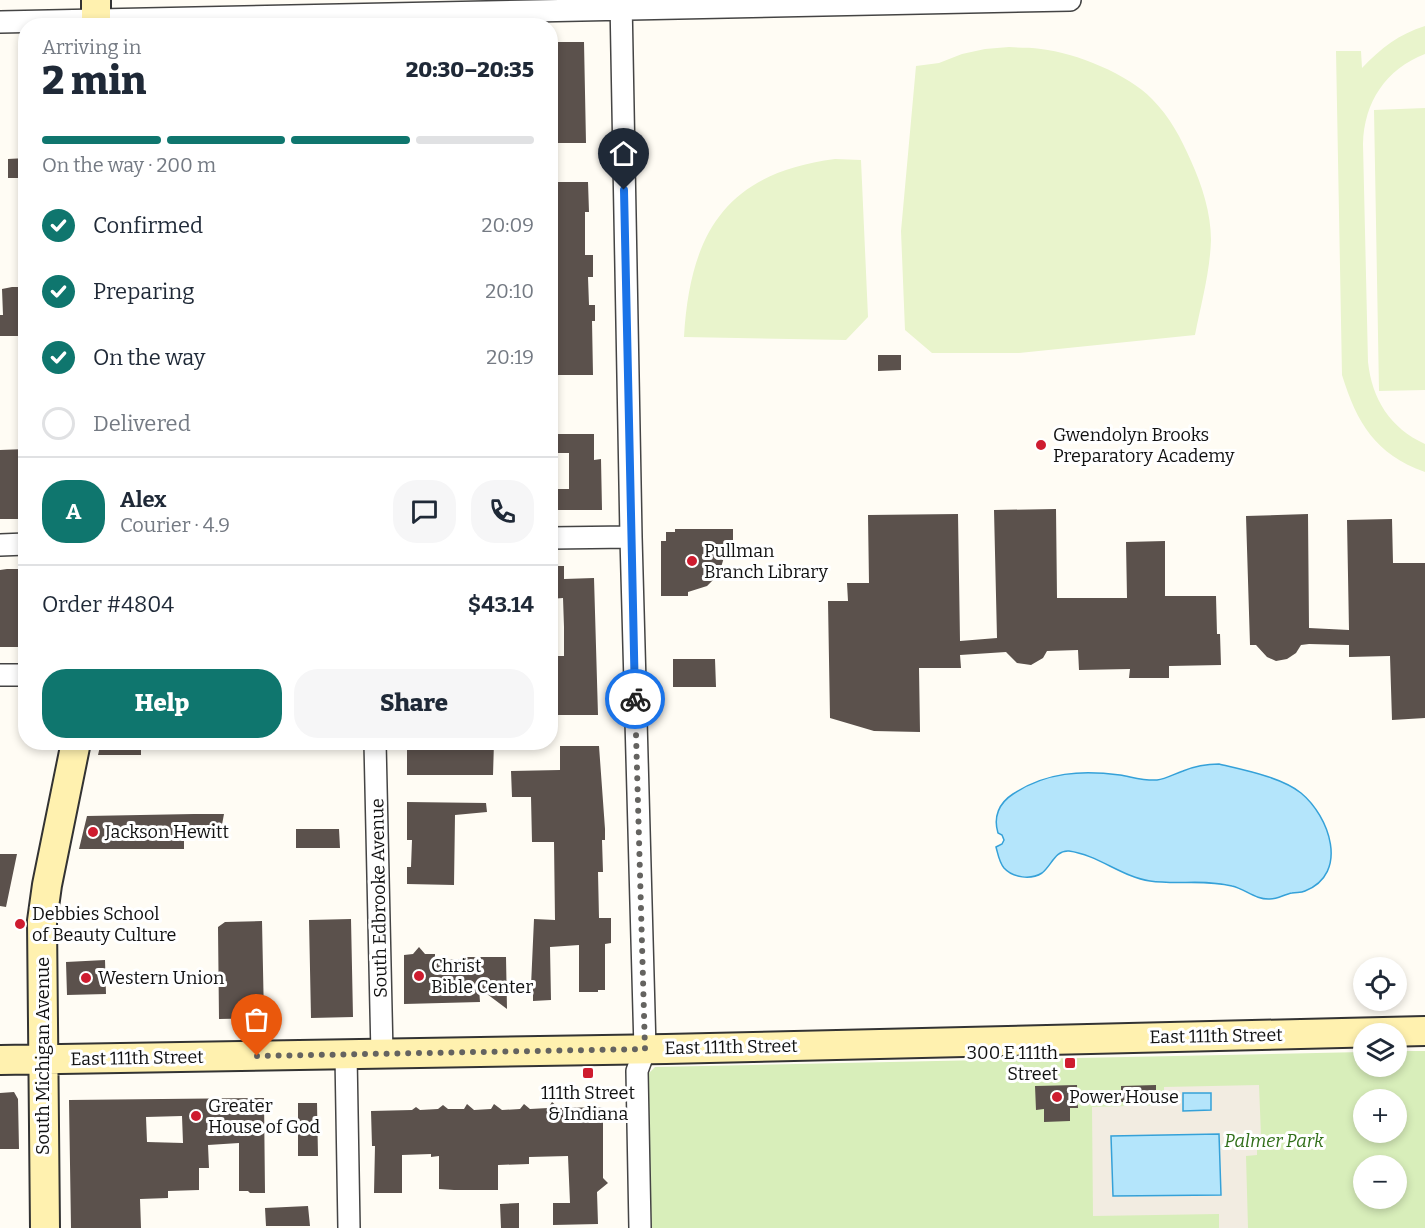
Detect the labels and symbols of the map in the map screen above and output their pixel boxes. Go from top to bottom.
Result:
pin [598,128,649,190]
place label: Gwendolyn Brooks Preparatory Academy [1053,424,1235,467]
marker: Gwendolyn Brooks Preparatory Academy [1034,438,1048,452]
place label: Pullman Branch Library [704,540,828,583]
marker: Pullman Branch Library [685,554,699,568]
courier [605,669,665,729]
street label: South Edbrooke Avenue [366,798,392,998]
place label: Jackson Hewitt [104,821,230,843]
marker: Jackson Hewitt [86,825,100,839]
place label: Debbies School of Beauty Culture [32,903,176,946]
marker: Debbies School of Beauty Culture [13,917,27,931]
place label: Christ Bible Center [431,955,533,998]
street label: South Michigan Avenue [32,957,54,1155]
place label: Western Union [98,967,225,989]
marker: Christ Bible Center [412,969,426,983]
marker: Western Union [79,971,93,985]
pin [231,994,282,1056]
street label: East 111th Street [1149,1024,1283,1048]
street label: East 111th Street [664,1035,798,1059]
place label: 300 E 111th Street [967,1042,1058,1085]
street label: East 111th Street [70,1046,204,1070]
marker: 300 E 111th Street [1063,1056,1077,1070]
marker: 111th Street & Indiana [581,1066,595,1080]
place label: 111th Street & Indiana [541,1082,635,1125]
place label: Power House [1069,1086,1179,1108]
marker: Power House [1050,1090,1064,1104]
place label: Greater House of God [208,1095,320,1138]
marker: Greater House of God [189,1109,203,1123]
park label: Palmer Park [1224,1130,1324,1152]

